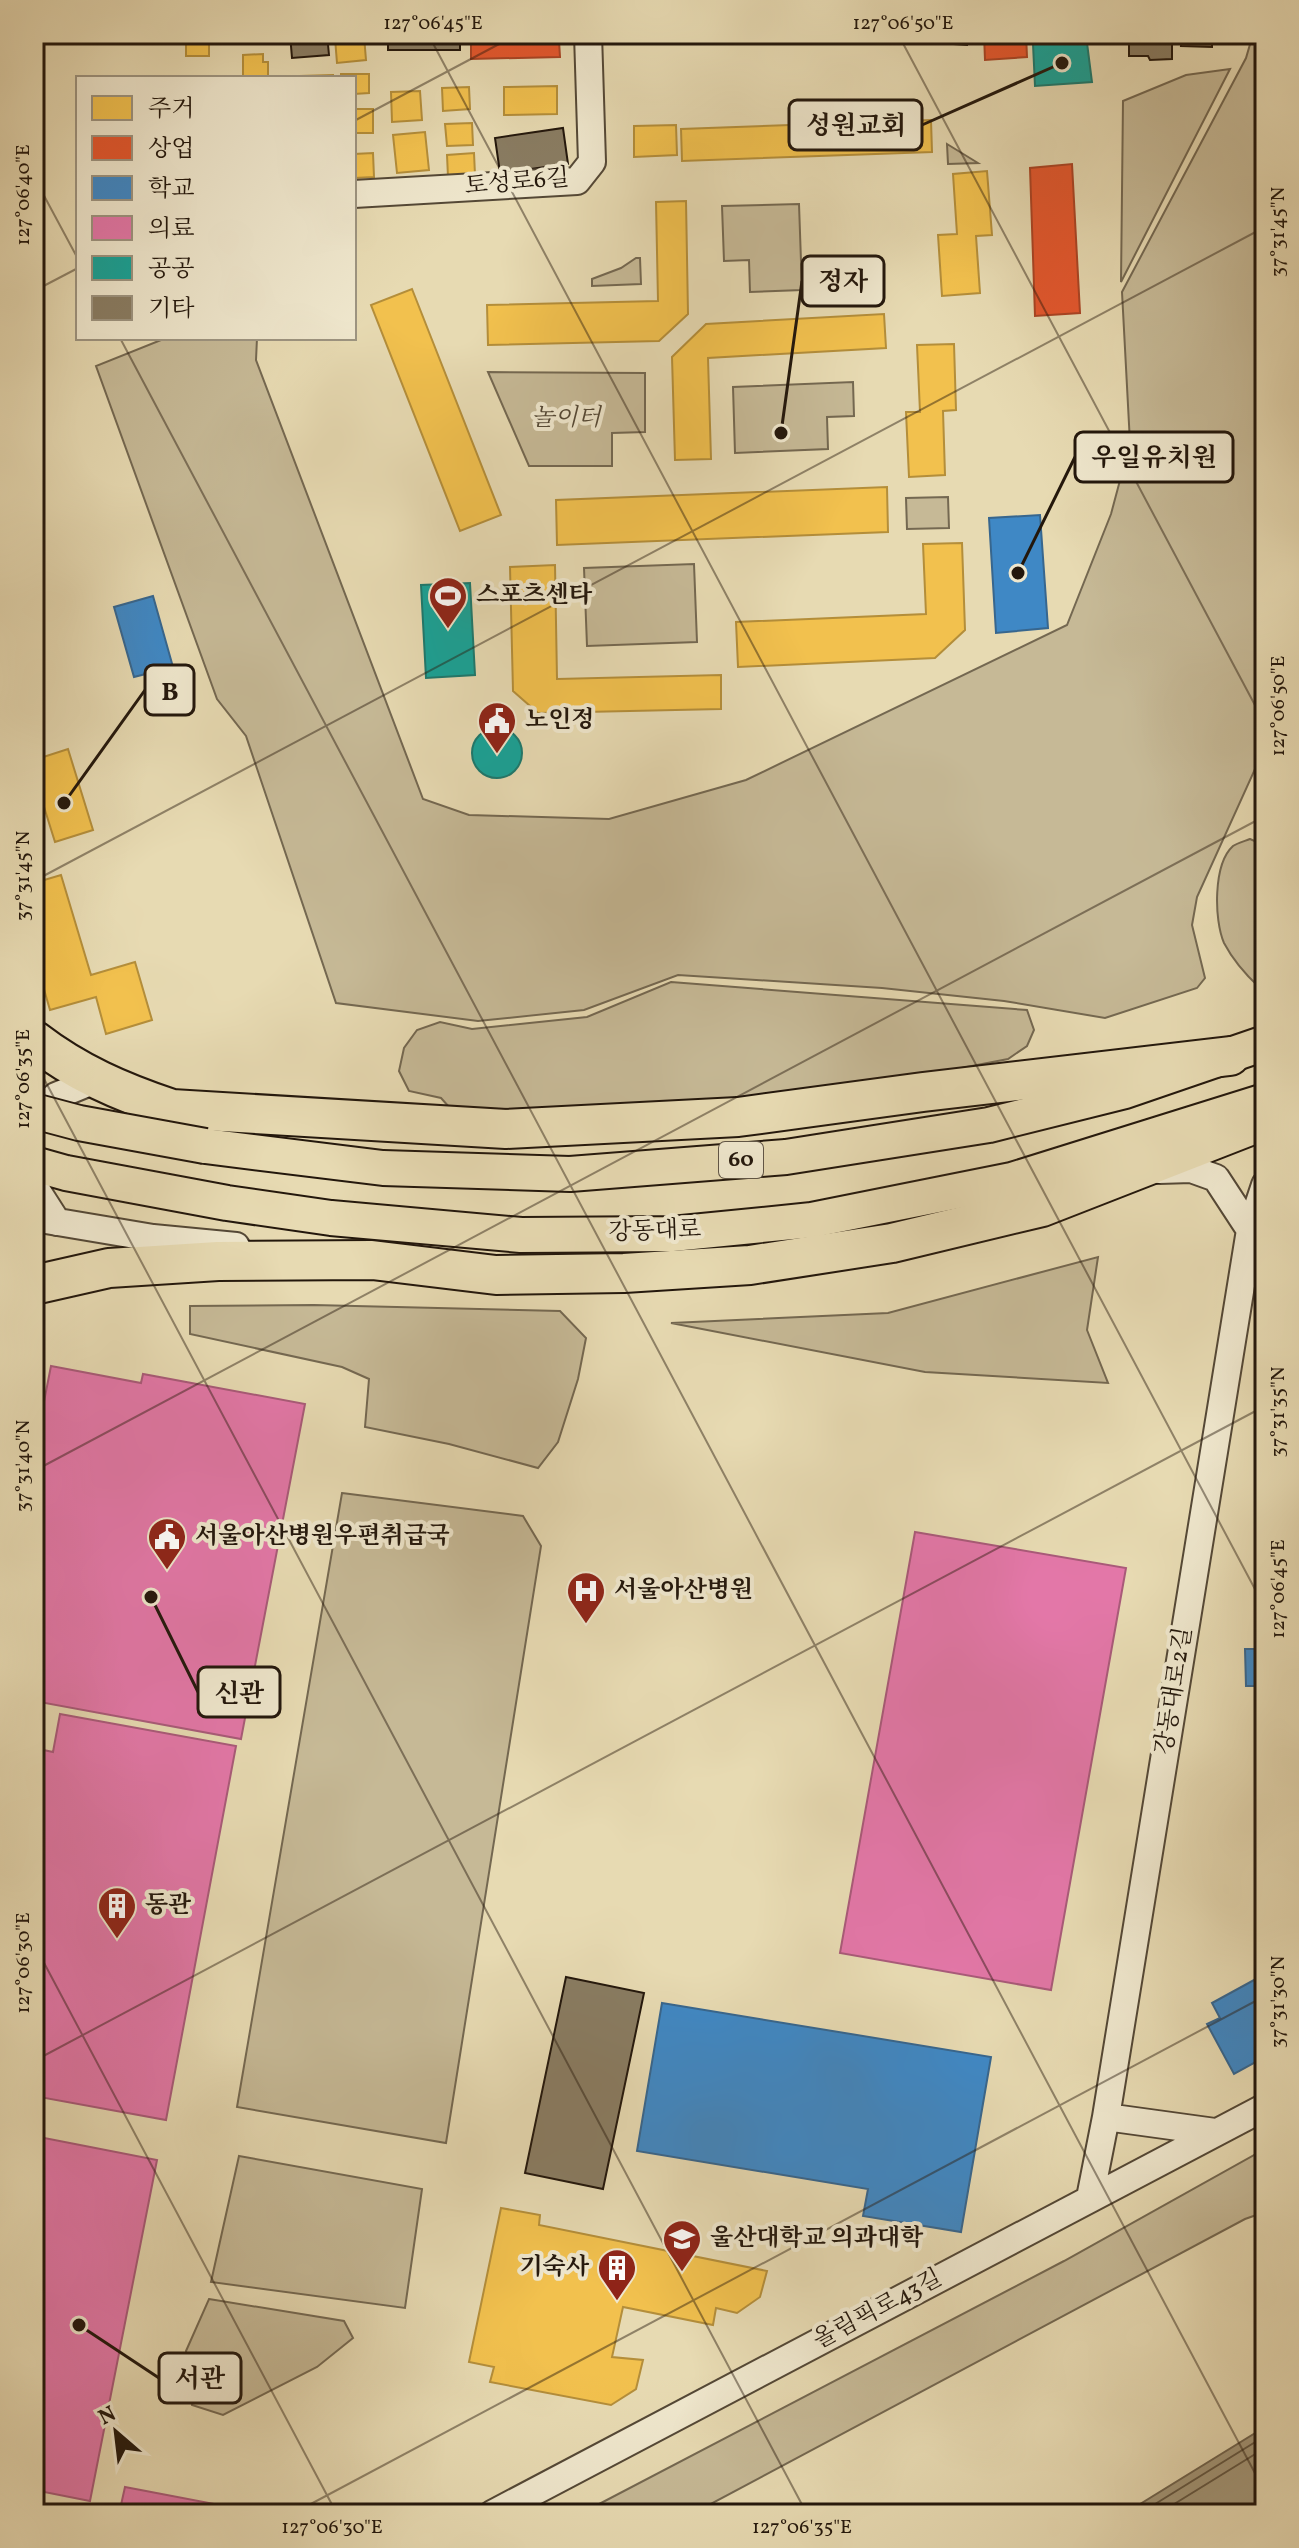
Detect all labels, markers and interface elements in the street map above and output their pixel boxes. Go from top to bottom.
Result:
text: 127°06'45"E [383,10,483,38]
text: 127°06'50"E [853,10,953,38]
legend [76,76,356,340]
text: 주거 [148,93,194,127]
callout: 성원교회 [789,100,922,150]
text: 성원교회 [806,109,906,145]
text: 상업 [148,133,194,167]
text: 127°06'40"E [10,144,38,246]
street label: 토성로6길 [463,161,571,205]
text: 학교 [148,173,194,207]
text: 37°31'45"N [1265,187,1293,277]
text: 의료 [148,213,194,247]
text: 공공 [148,253,194,287]
callout: 정자 [802,256,884,306]
text: 정자 [818,265,869,301]
text: 기타 [148,293,195,327]
park label: 놀이터 [531,402,603,436]
callout: 우일유치원 [1075,432,1233,482]
text: 우일유치원 [1091,441,1217,477]
sports icon: 스포츠센타 [427,575,469,630]
place label: 스포츠센타 [476,579,593,613]
text: 127°06'50"E [1265,656,1293,756]
callout: B [145,665,194,715]
text: B [161,675,179,711]
public building icon: 노인정 [476,700,518,755]
place label: 노인정 [525,704,595,738]
text: 37°31'45"N [10,831,38,921]
text: 127°06'35"E [10,1029,38,1129]
road number: 60 [719,1142,763,1178]
street label: 강동대로 [608,1213,702,1251]
text: 37°31'35"N [1265,1366,1293,1458]
text: 37°31'40"N [10,1420,38,1512]
public building icon: 서울아산병원우편취급국 [146,1516,188,1571]
place label: 서울아산병원우편취급국 [195,1520,450,1554]
text: 127°06'45"E [1265,1539,1293,1639]
hospital icon: 서울아산병원 [565,1570,607,1625]
place label: 서울아산병원 [614,1574,753,1608]
street label: 강동대로2길 [1148,1625,1202,1757]
callout: 신관 [198,1667,280,1717]
text: 신관 [214,1677,265,1713]
building icon: 동관 [96,1885,138,1940]
place label: 동관 [145,1889,191,1923]
text: 127°06'30"E [10,1912,38,2014]
text: 37°31'30"N [1265,1956,1293,2048]
school or university icon: 울산대학교 의과대학 [661,2218,703,2273]
place label: 울산대학교 의과대학 [710,2222,923,2256]
building icon: 기숙사 [596,2247,638,2302]
place label: 기숙사 [519,2251,590,2285]
street label: 올림픽로43길 [808,2262,948,2358]
callout: 서관 [159,2353,241,2403]
text: 서관 [175,2362,226,2398]
north arrow [76,2392,156,2472]
text: N [93,2399,122,2434]
text: 127°06'30"E [281,2514,383,2542]
text: 127°06'35"E [752,2514,852,2542]

